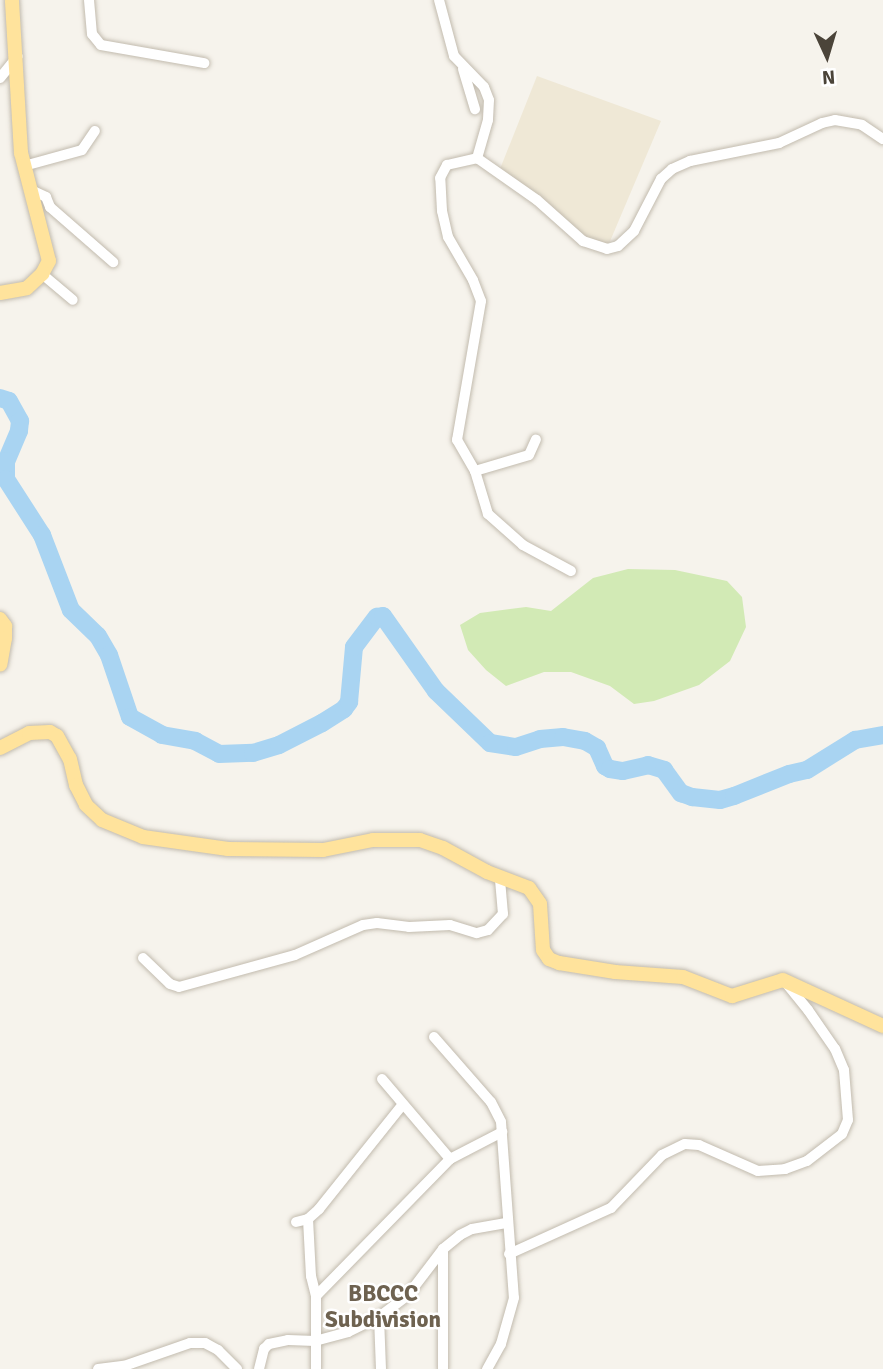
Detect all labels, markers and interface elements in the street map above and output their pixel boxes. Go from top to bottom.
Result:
north arrow [792,21,862,91]
text: N [821,65,836,89]
district label: BBCCC Subdivision [325,1280,441,1334]

